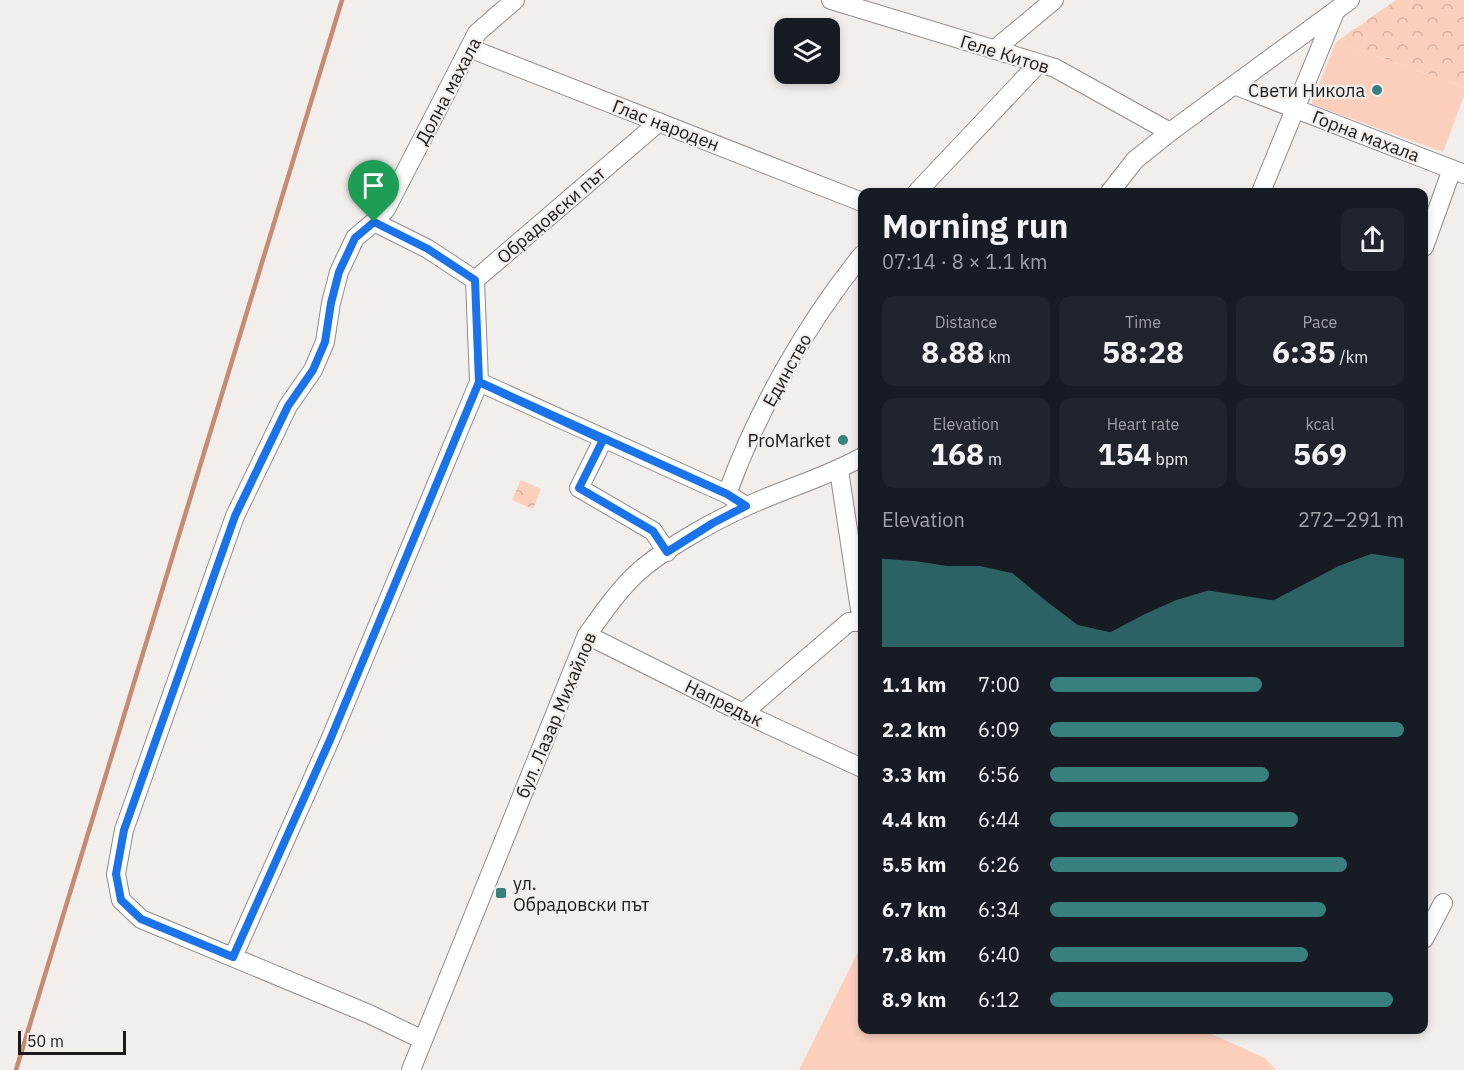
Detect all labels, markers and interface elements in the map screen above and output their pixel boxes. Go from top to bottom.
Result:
map controls [774,18,840,84]
button: layers [774,18,840,84]
street label: Геле Китов [958,30,1052,78]
street label: Долна махала [410,33,486,149]
place label: Свети Никола [1248,79,1365,102]
marker: Свети Никола [1370,83,1384,97]
street label: Глас народен [609,94,723,156]
street label: Горна махала [1309,105,1423,167]
pin [348,160,399,222]
street label: Обрадовски път [492,161,610,268]
icon: arrive [357,169,390,202]
text: Morning run [882,204,1068,247]
button: share [1341,208,1404,271]
text: 07:14 · 8 × 1.1 km [882,248,1047,275]
text: Distance [935,312,997,332]
text: Time [1125,312,1161,332]
text: Pace [1303,312,1337,332]
street label: Единство [758,329,816,411]
text: 8.88 [921,332,985,371]
text: 58:28 [1102,332,1184,371]
text: 6:35 [1272,332,1336,371]
text: km [985,347,1011,367]
text: /km [1336,347,1368,367]
text: Elevation [933,414,999,434]
text: Heart rate [1107,414,1179,434]
text: kcal [1305,414,1335,434]
place label: ProMarket [747,429,831,452]
marker: ProMarket [836,433,850,447]
text: 168 [930,434,984,473]
text: 154 [1098,434,1152,473]
text: 569 [1293,434,1347,473]
text: m [984,449,1002,469]
text: bpm [1152,449,1188,469]
text: Elevation [882,506,965,533]
text: 272–291 m [1298,506,1404,533]
street label: бул. Лазар Михайлов [511,629,601,801]
text: 1.1 km [882,671,946,698]
text: 7:00 [978,671,1020,698]
street label: Напредък [681,674,767,732]
text: 2.2 km [882,716,946,743]
text: 6:09 [978,716,1020,743]
text: 3.3 km [882,761,946,788]
text: 6:56 [978,761,1020,788]
text: 4.4 km [882,806,946,833]
text: 6:44 [978,806,1020,833]
text: 5.5 km [882,851,946,878]
text: 6:26 [978,851,1020,878]
place label: ул. Обрадовски път [513,872,650,916]
marker: ул. Обрадовски път [494,886,508,900]
text: 6.7 km [882,896,946,923]
text: 6:34 [978,896,1020,923]
text: 7.8 km [882,941,946,968]
text: 6:40 [978,941,1020,968]
text: 8.9 km [882,986,946,1013]
text: 6:12 [978,986,1020,1013]
scale bar [18,1028,126,1056]
text: 50 m [27,1031,64,1051]

